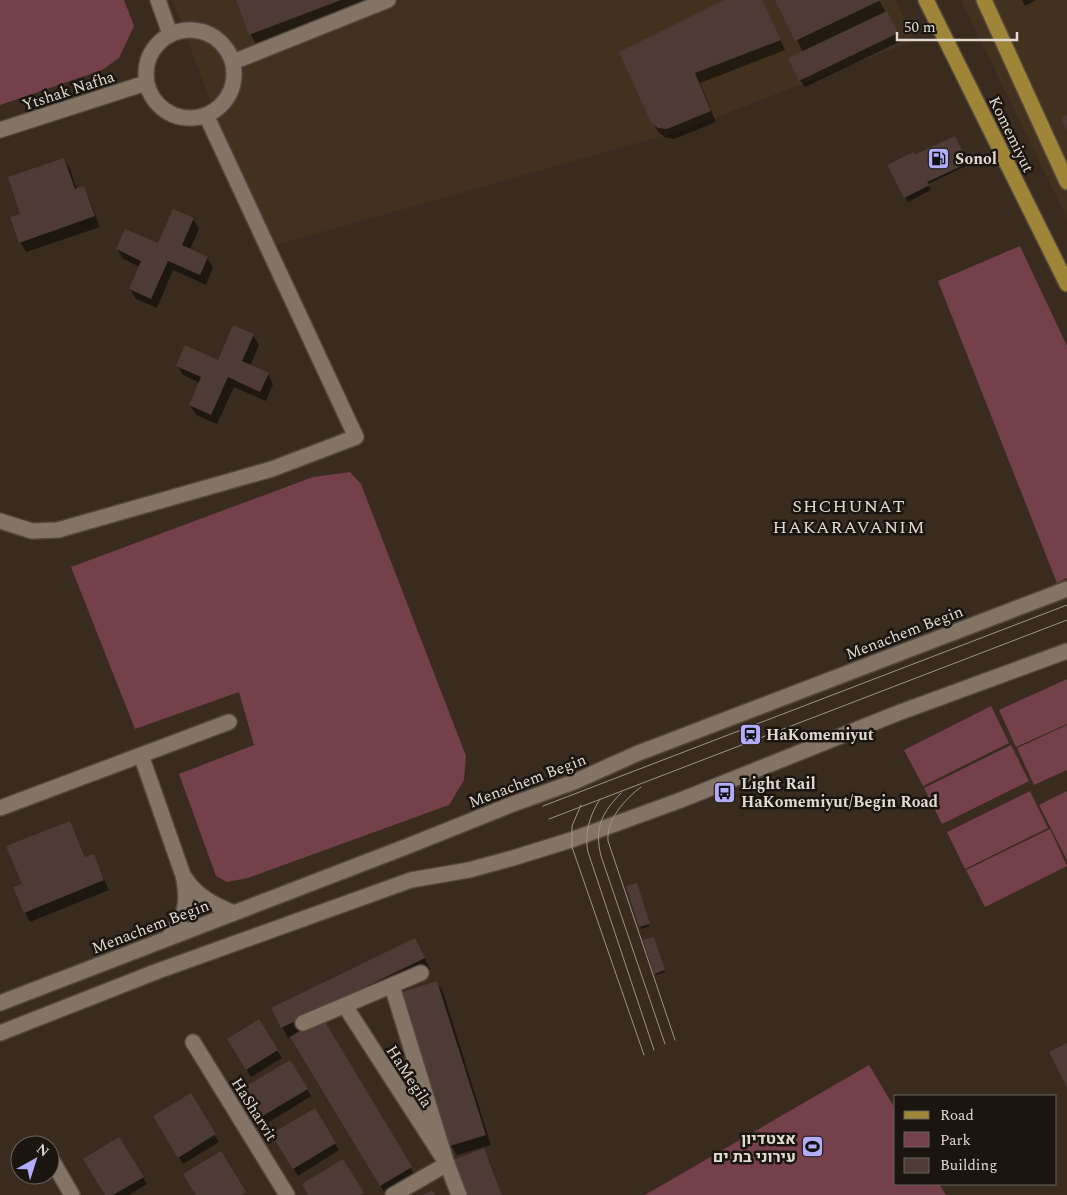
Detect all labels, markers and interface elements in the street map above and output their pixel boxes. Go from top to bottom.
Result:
scale bar [897,10,1017,42]
text: 50 m [904,16,936,39]
street label: Ytshak Nafha [19,65,118,117]
street label: Komemiyut [982,92,1040,177]
fuel station icon: Sonol [927,146,951,170]
place label: Sonol [955,147,997,171]
district label: SHCHUNAT HAKARAVANIM [773,493,925,541]
street label: Menachem Begin [842,599,967,666]
station icon: HaKomemiyut [738,722,762,746]
place label: HaKomemiyut [766,723,874,747]
street label: Menachem Begin [465,747,590,814]
place label: Light Rail HaKomemiyut/Begin Road [741,772,938,814]
bus stop icon: Light Rail HaKomemiyut/Begin Road [713,780,737,804]
street label: Menachem Begin [88,893,213,960]
street label: HaMegila [380,1041,438,1113]
street label: HaSharvit [225,1073,283,1146]
legend [894,1095,1057,1185]
text: Road [940,1104,974,1127]
place label: אצטדיון עירוני בת ים [713,1127,796,1169]
text: Park [940,1129,971,1152]
north arrow [10,1135,60,1185]
sports icon: אצטדיון עירוני בת ים [800,1135,824,1159]
text: N [32,1139,54,1162]
text: Building [940,1154,997,1177]

